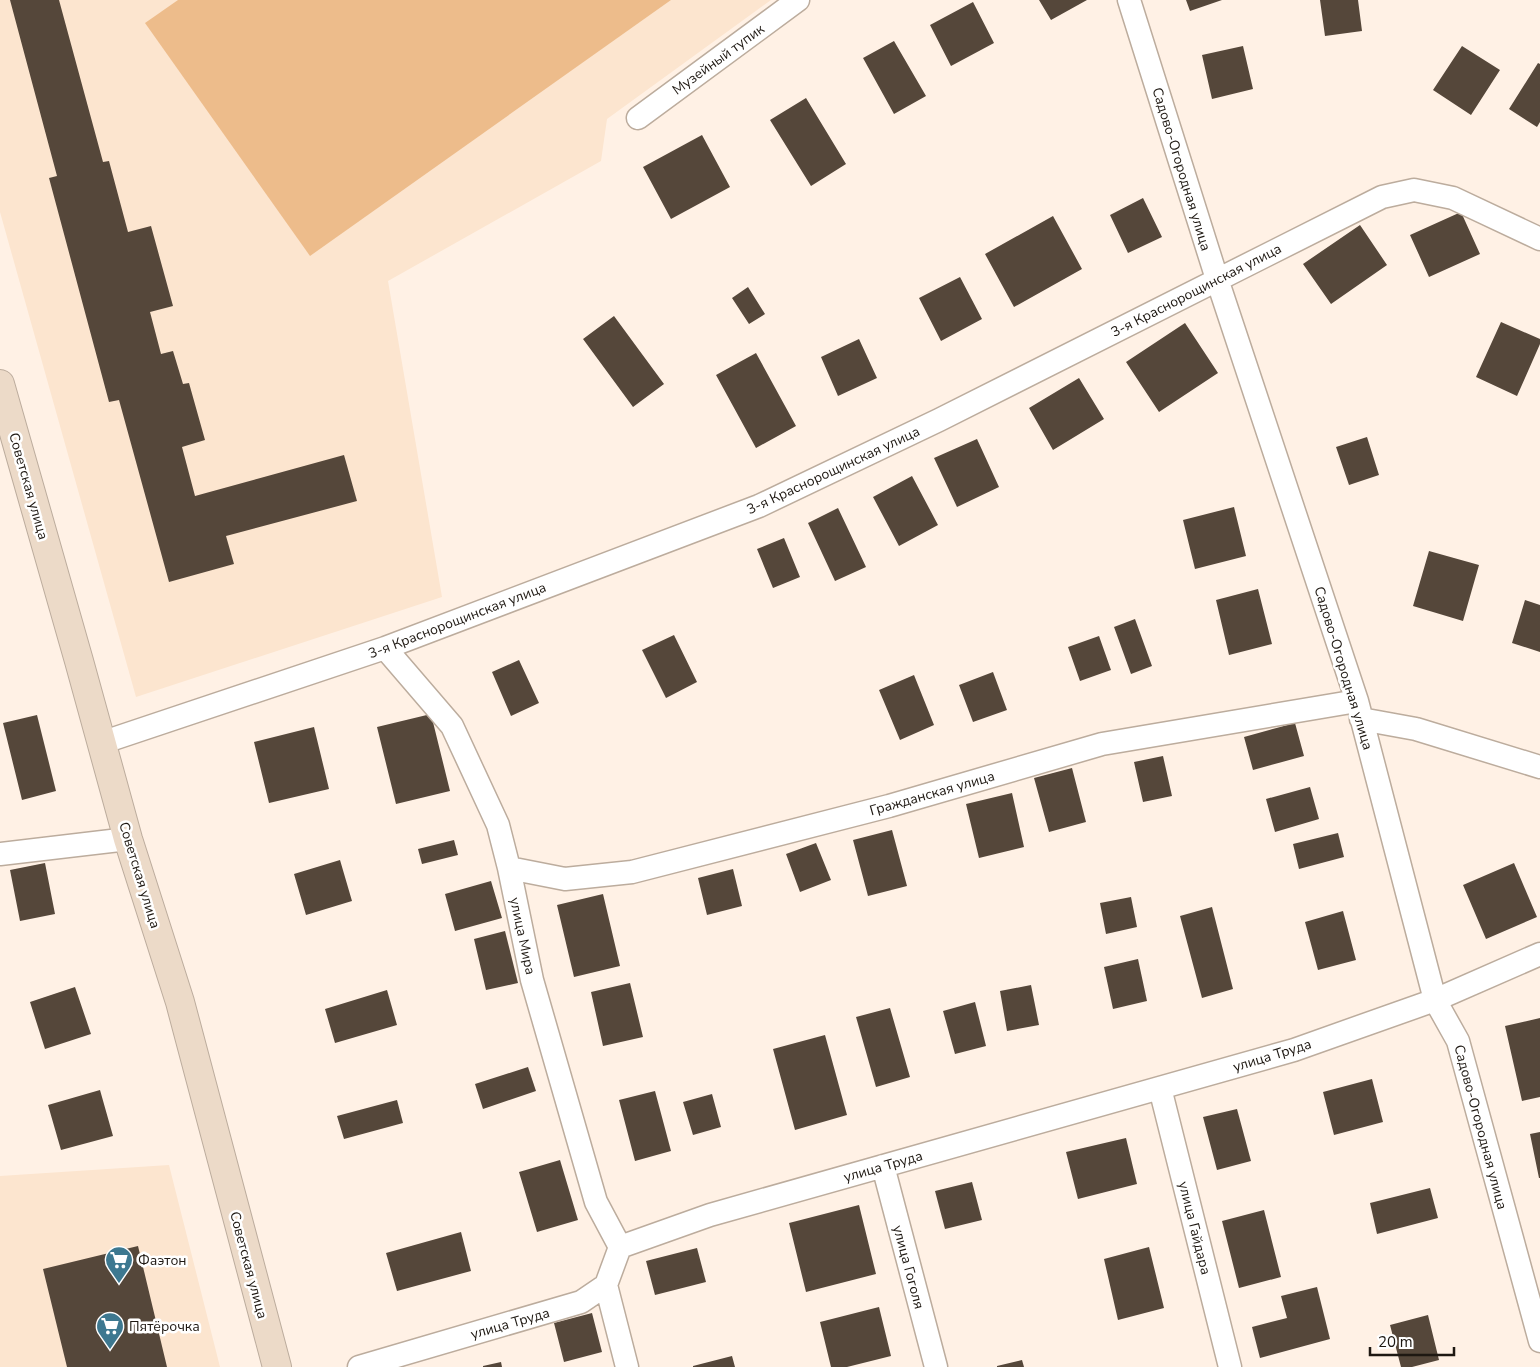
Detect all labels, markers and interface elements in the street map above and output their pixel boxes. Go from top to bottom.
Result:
street label: Музейный тупик [668,19,769,99]
street label: Садово-Огородная улица [1148,85,1215,253]
street label: 3-я Краснорощинская улица [1108,239,1285,342]
street label: 3-я Краснорощинская улица [744,422,923,519]
street label: Советская улица [4,430,53,542]
street label: 3-я Краснорощинская улица [366,578,549,663]
street label: Садово-Огородная улица [1310,584,1377,752]
street label: Гражданская улица [867,767,997,820]
street label: Советская улица [114,820,165,931]
street label: улица Мира [505,896,540,977]
street label: улица Труда [1231,1035,1314,1076]
street label: Садово-Огородная улица [1449,1043,1512,1212]
street label: улица Труда [841,1146,925,1187]
street label: улица Гайдара [1174,1179,1215,1277]
street label: Советская улица [225,1209,272,1321]
street label: улица Гоголя [888,1223,929,1311]
supermarket icon: Фаэтон [104,1245,134,1284]
place label: Фаэтон [138,1251,187,1270]
street label: улица Труда [468,1303,552,1344]
supermarket icon: Пятёрочка [95,1311,125,1350]
place label: Пятёрочка [129,1317,200,1336]
scale bar [1370,1324,1454,1356]
text: 20 m [1378,1332,1413,1352]

